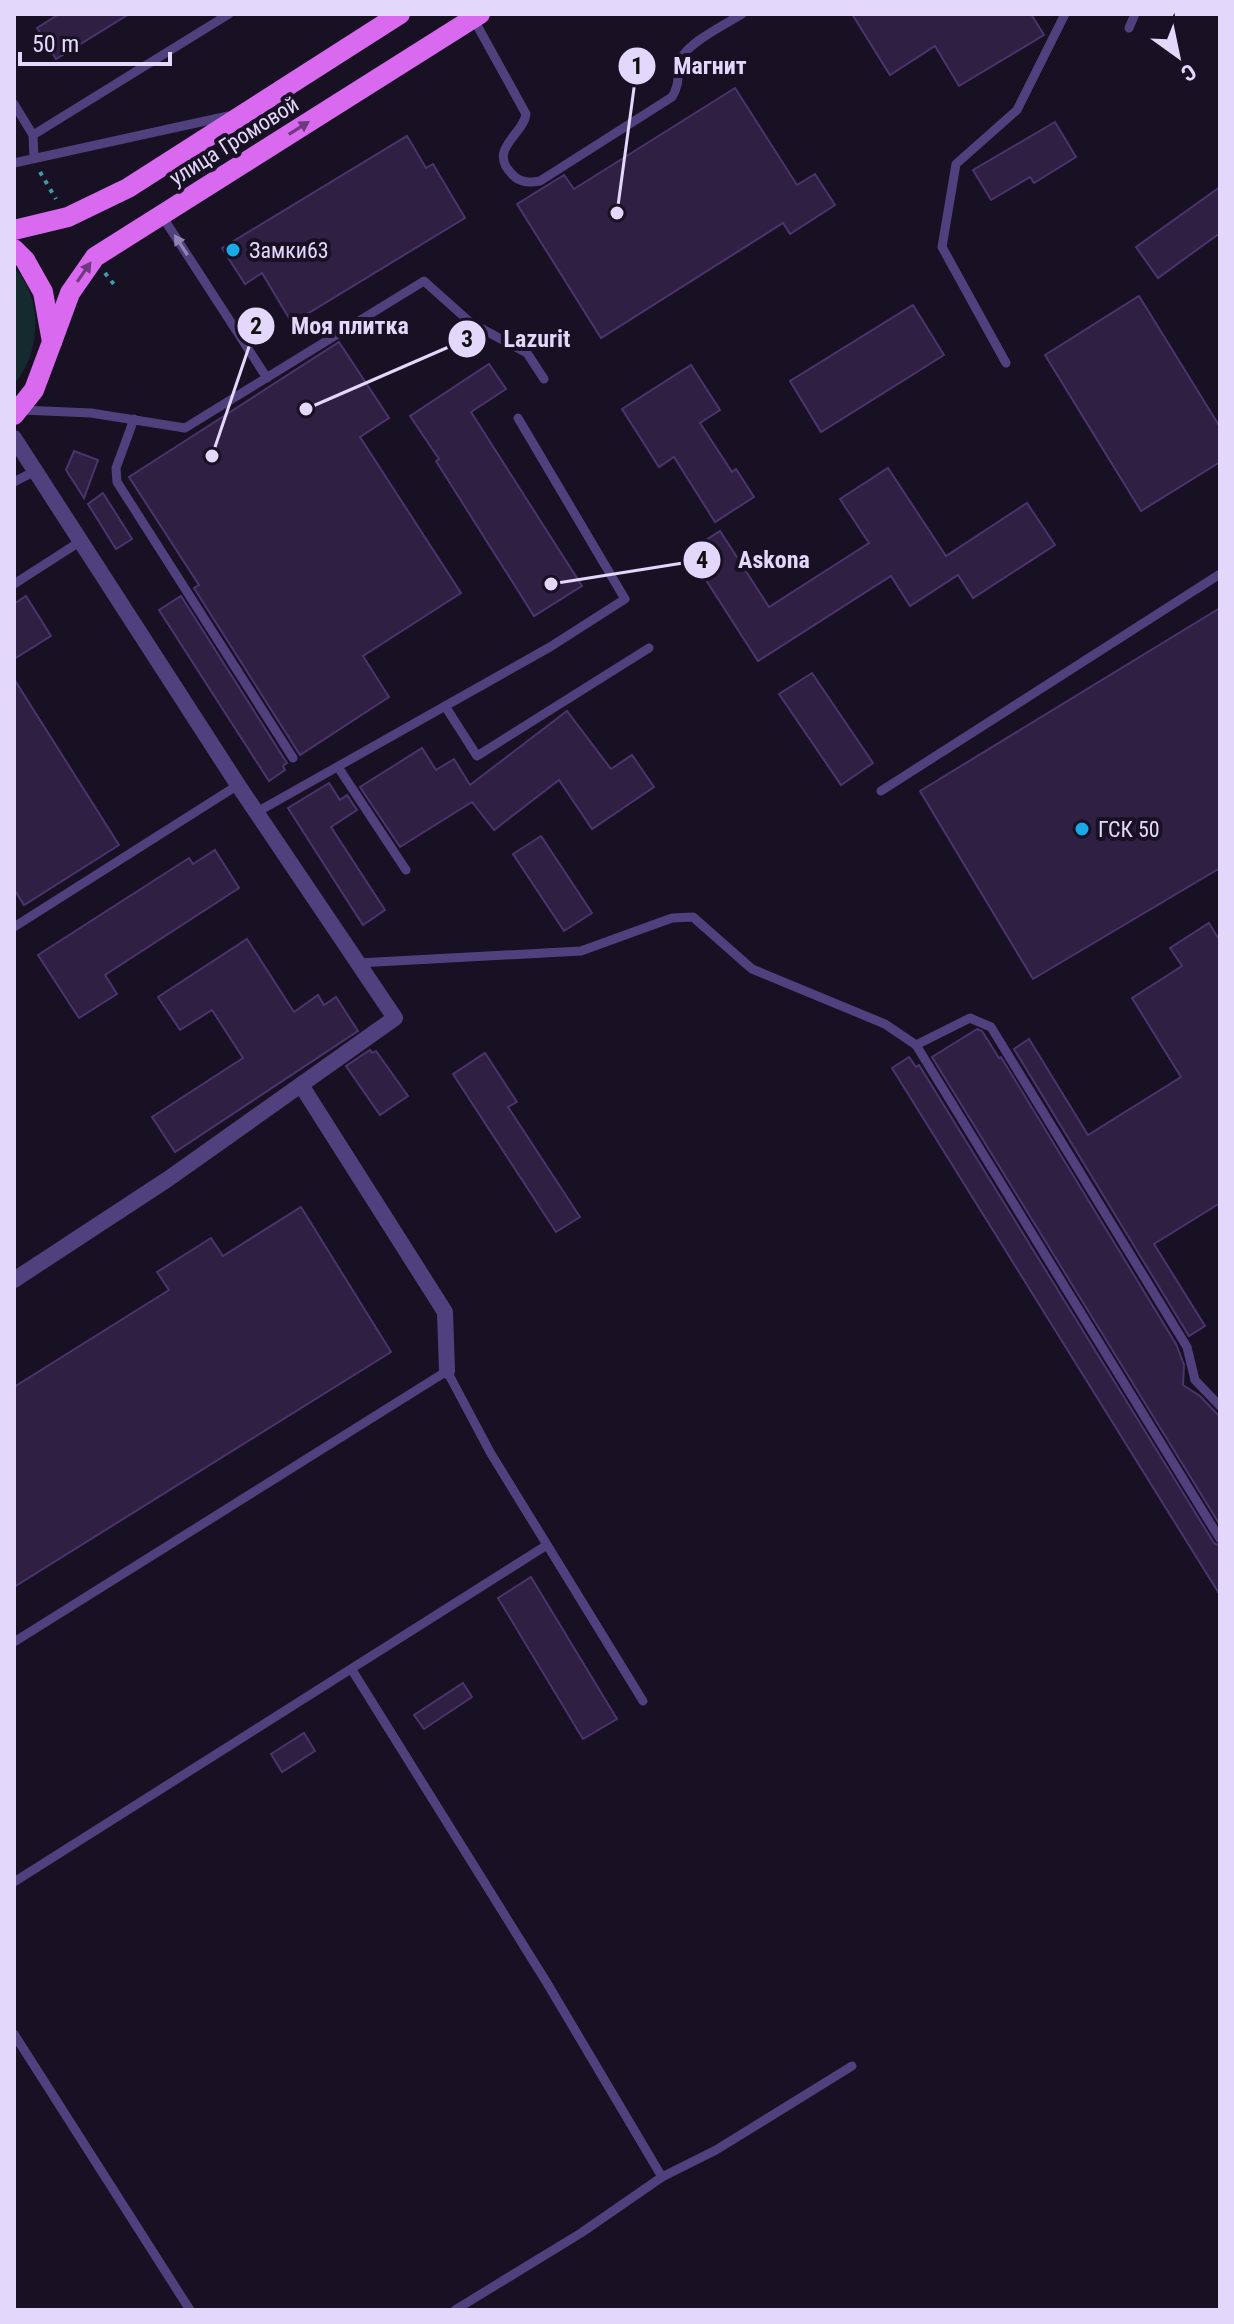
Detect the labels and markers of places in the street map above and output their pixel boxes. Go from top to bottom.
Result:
callout: Магнит [617,42,762,90]
place label: Замки63 [249,238,329,263]
marker: Замки63 [224,241,242,259]
callout: Моя плитка [236,302,425,350]
callout: Lazurit [447,315,586,363]
callout: Askona [682,536,826,584]
place label: ГСК 50 [1098,817,1160,842]
marker: ГСК 50 [1073,820,1091,838]

